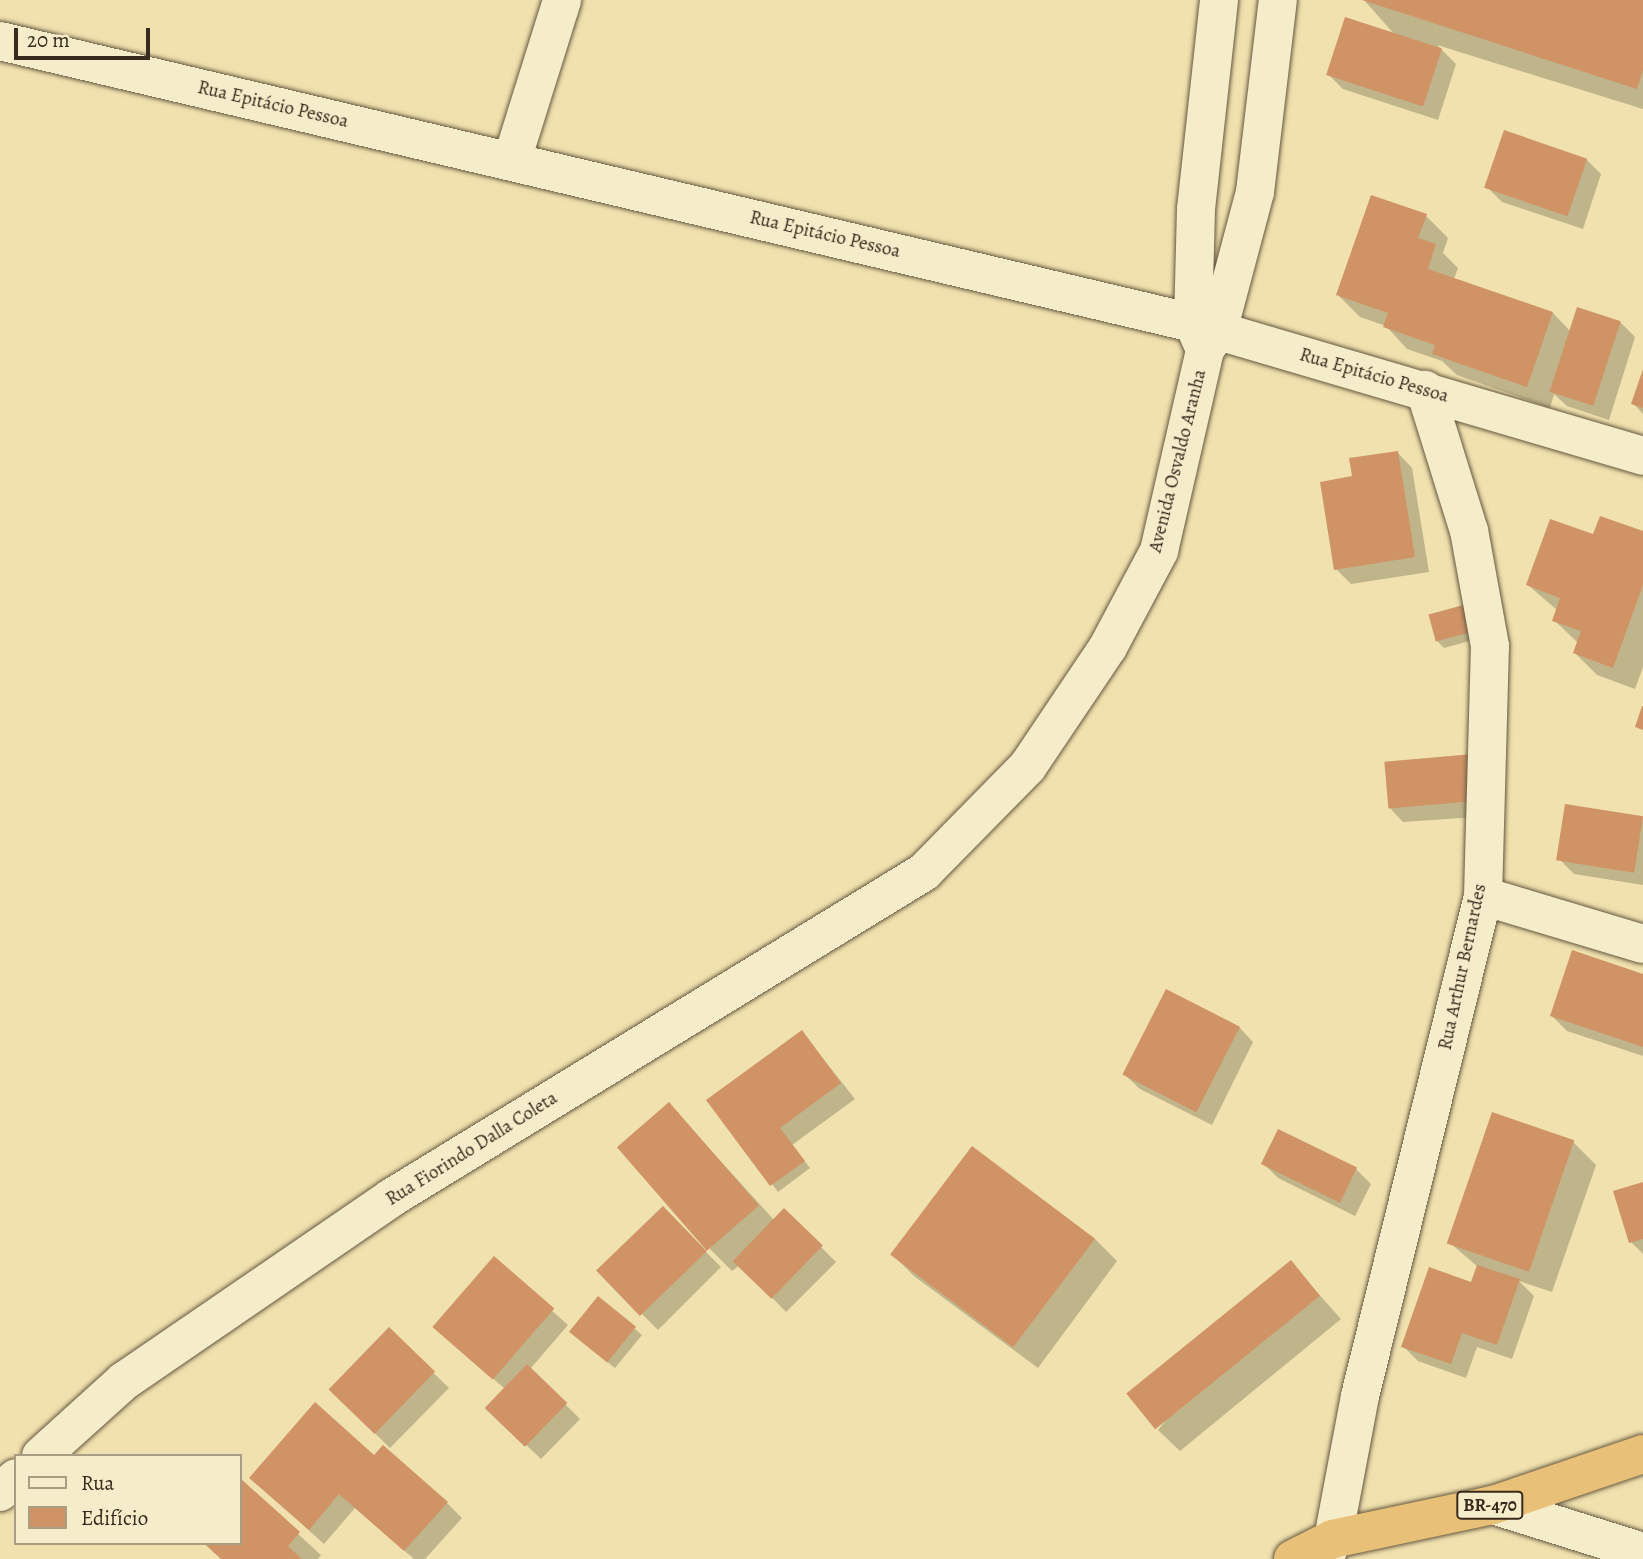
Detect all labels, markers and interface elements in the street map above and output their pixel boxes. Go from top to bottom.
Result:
scale bar [18,14,154,58]
text: 20 m [27,26,70,54]
street label: Rua Epitácio Pessoa [195,77,351,133]
street label: Rua Epitácio Pessoa [747,207,903,263]
street label: Rua Epitácio Pessoa [1297,344,1451,408]
street label: Avenida Osvaldo Aranha [1144,367,1212,555]
street label: Rua Arthur Bernardes [1434,882,1492,1052]
street label: Rua Fiorindo Dalla Coleta [382,1087,562,1211]
legend [14,1454,242,1545]
text: Rua [81,1469,114,1497]
road number: BR-470 [1455,1490,1525,1520]
text: Edifício [81,1504,148,1532]

